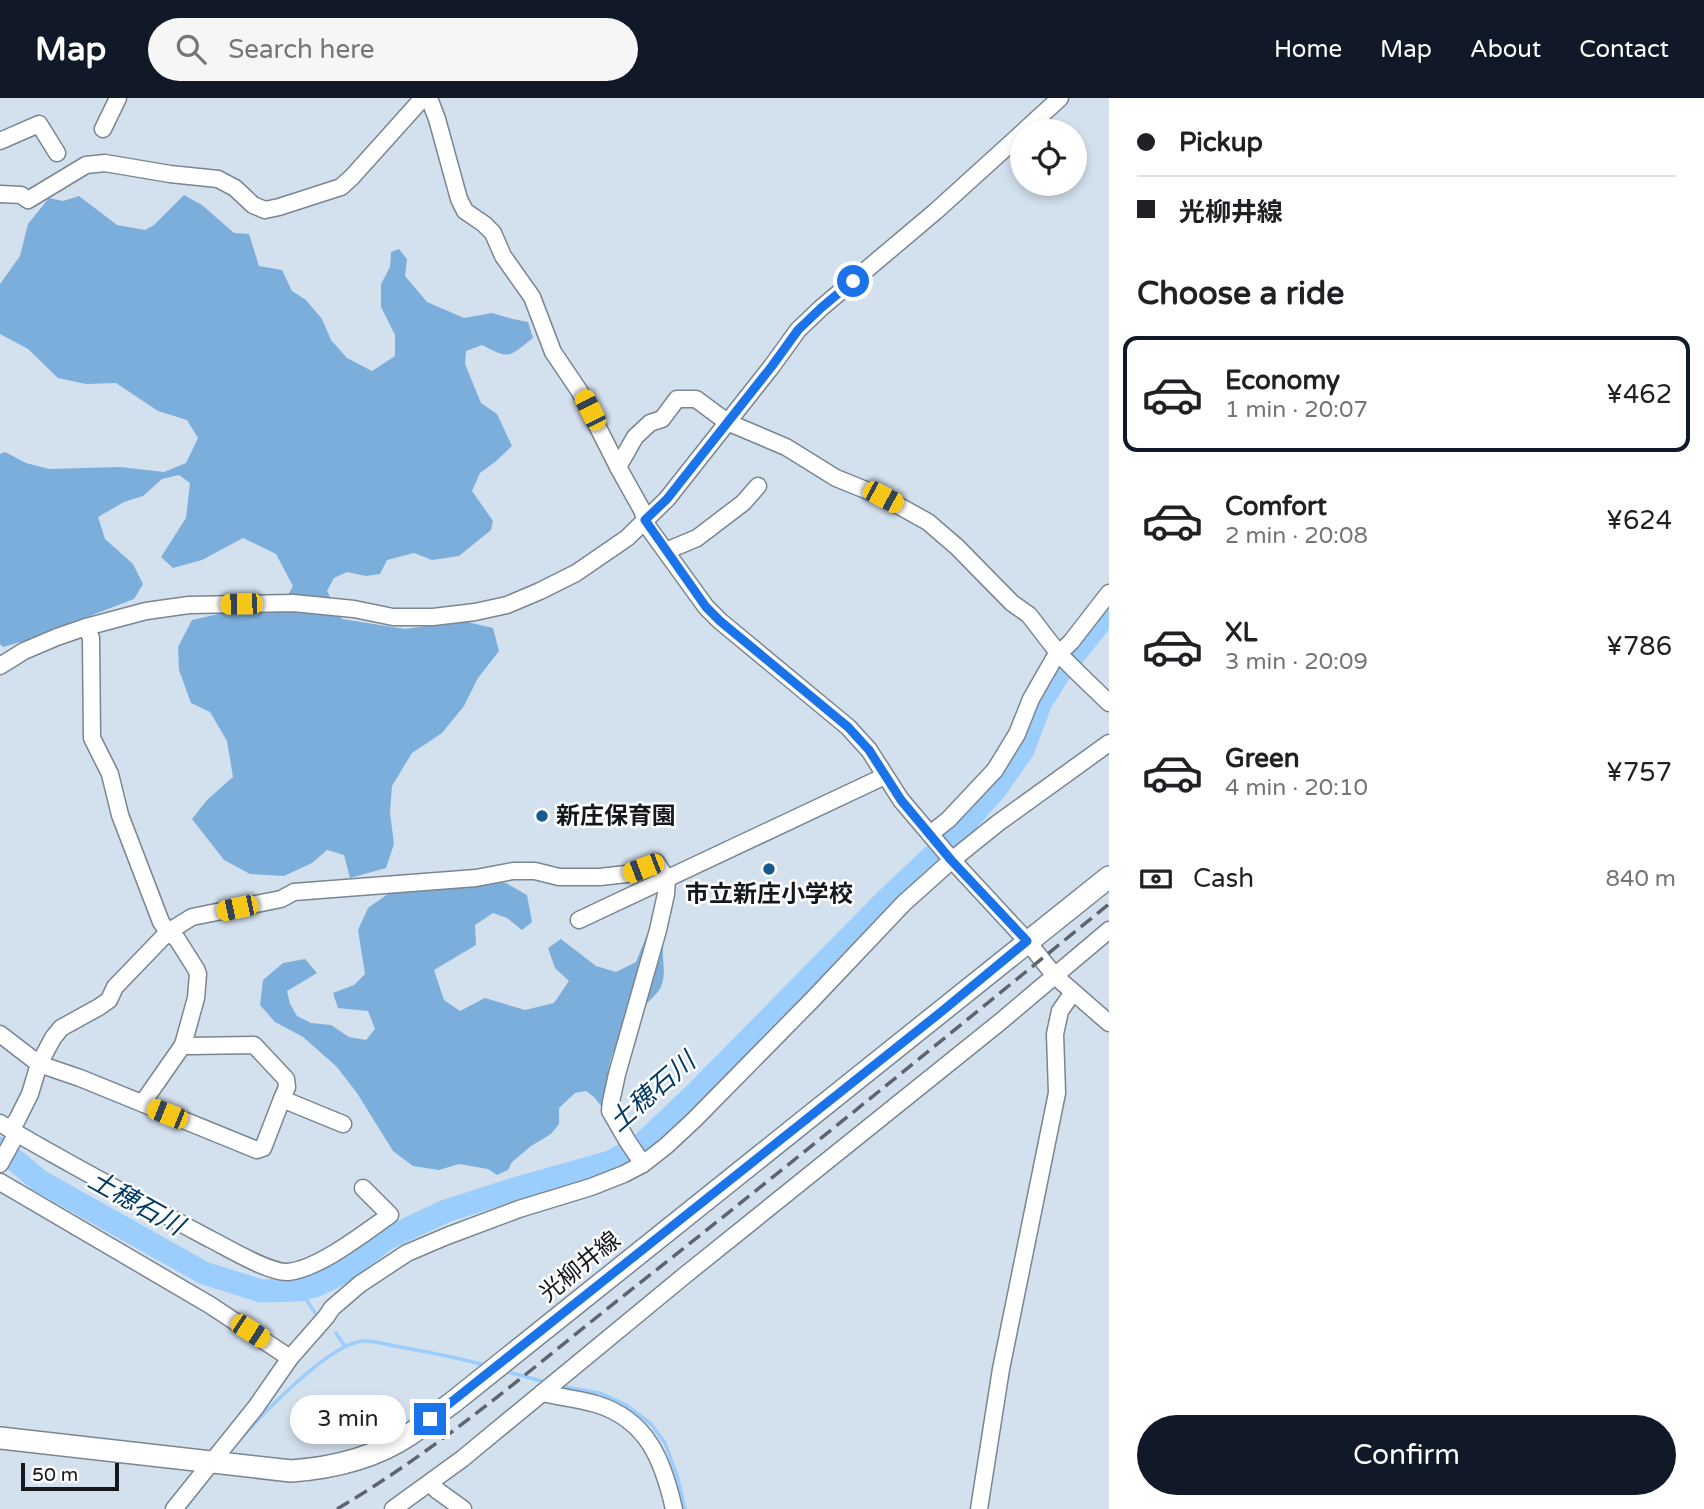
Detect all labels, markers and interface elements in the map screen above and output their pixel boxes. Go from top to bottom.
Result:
search box [148,18,638,81]
text: Map [35,30,106,69]
icon: search [172,30,210,68]
text: Search here [228,34,374,65]
text: Home [1274,35,1342,64]
text: Map [1380,35,1432,64]
text: About [1470,35,1541,64]
text: Contact [1579,35,1669,64]
map controls [1010,119,1087,196]
button: locate [1010,119,1087,196]
text: Pickup [1179,127,1263,158]
text: 光柳井線 [1179,197,1283,228]
route start [837,265,869,297]
text: Choose a ride [1137,275,1344,313]
icon: car [1141,363,1204,426]
text: Economy [1225,365,1340,396]
text: ¥462 [1606,379,1672,410]
car [572,387,609,433]
text: 1 min · 20:07 [1225,396,1368,424]
car [860,478,907,516]
icon: car [1141,489,1204,552]
text: Comfort [1225,491,1327,522]
text: ¥624 [1606,505,1672,536]
text: 2 min · 20:08 [1225,522,1368,550]
car [220,593,263,615]
icon: car [1141,615,1204,678]
text: XL [1225,617,1257,648]
text: ¥786 [1606,631,1672,662]
text: 3 min · 20:09 [1225,648,1368,676]
icon: car [1141,741,1204,804]
text: Green [1225,743,1300,774]
text: ¥757 [1606,757,1672,788]
text: 4 min · 20:10 [1225,774,1368,802]
place label: 新庄保育園 [556,802,676,831]
marker: 新庄保育園 [534,808,550,824]
car [620,851,667,885]
icon: cash [1137,860,1175,898]
marker: 市立新庄小学校 [761,861,777,877]
text: Cash [1193,863,1254,894]
text: 840 m [1606,865,1676,893]
place label: 市立新庄小学校 [685,880,853,909]
car [215,893,260,923]
water label: 土穂石川 [603,1044,704,1138]
car [144,1096,191,1132]
water label: 土穂石川 [83,1164,192,1243]
street label: 光柳井線 [534,1226,626,1308]
car [227,1311,274,1351]
callout: 3 min [290,1394,406,1444]
route end [414,1403,446,1435]
text: 3 min [317,1405,379,1433]
button: Confirm [1137,1415,1676,1495]
scale bar [21,1460,119,1492]
text: 50 m [32,1464,78,1486]

